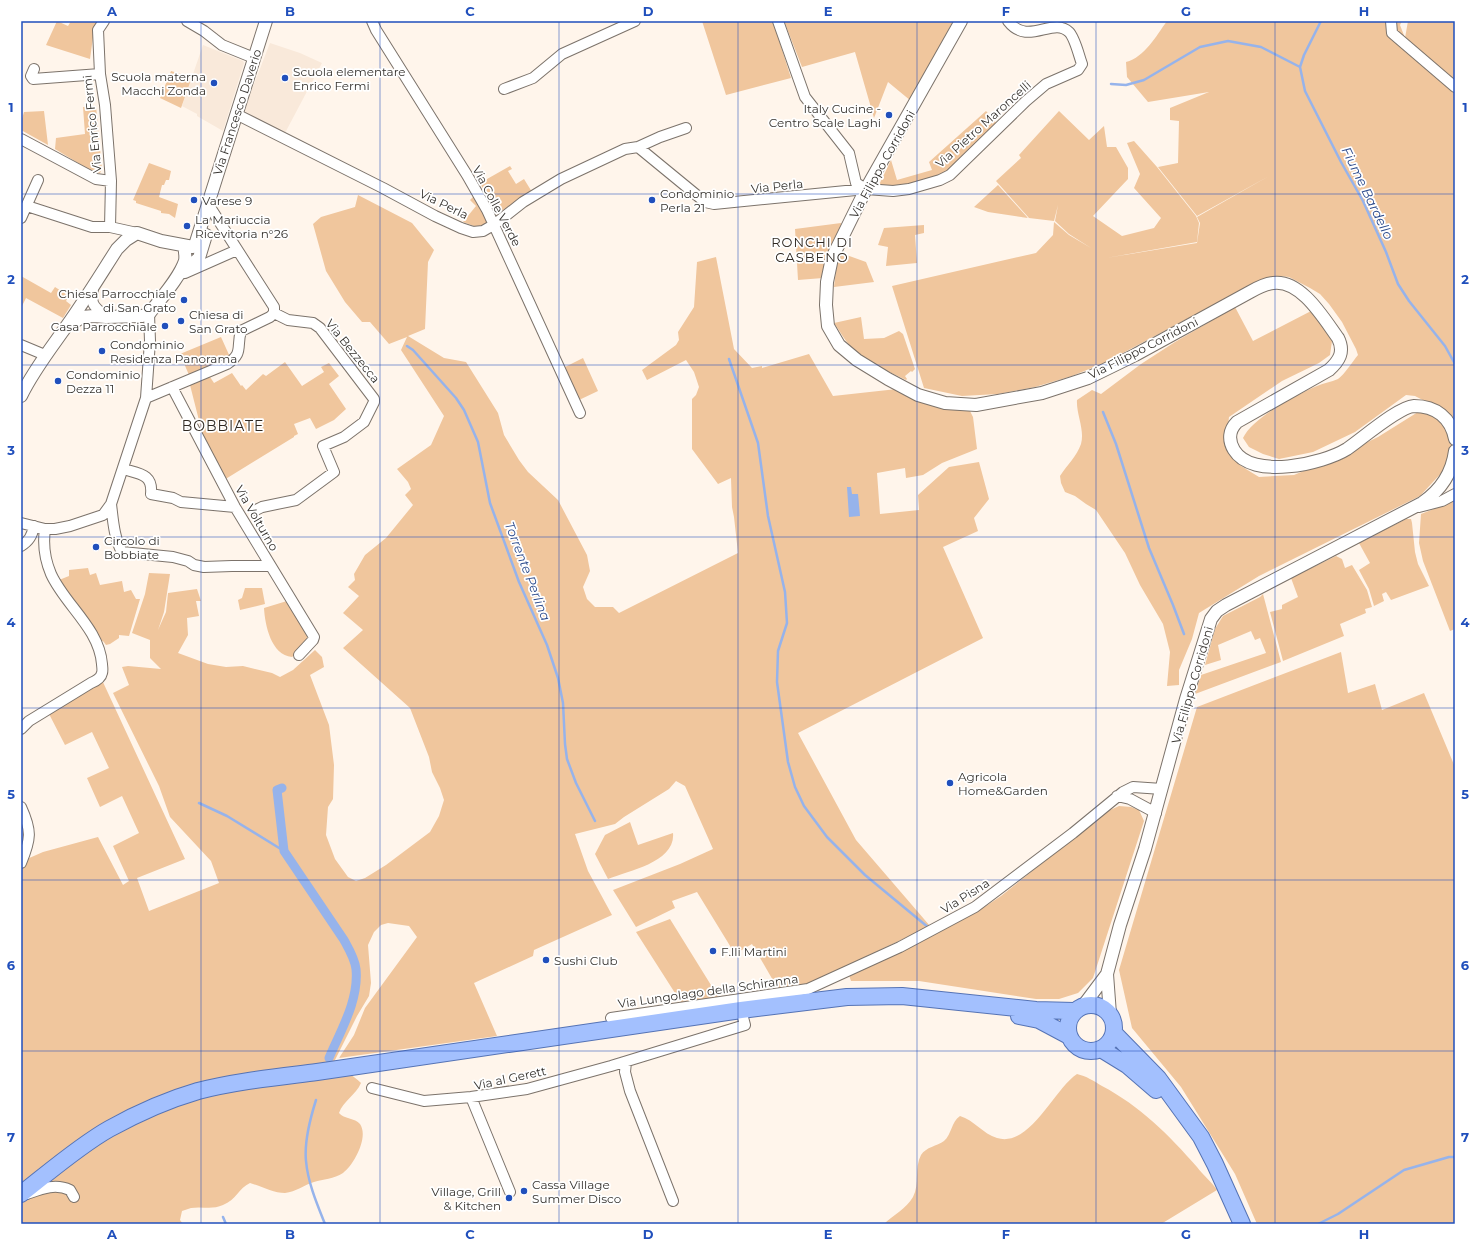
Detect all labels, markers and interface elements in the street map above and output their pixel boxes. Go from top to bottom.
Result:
text: A [106,3,118,19]
text: B [285,3,295,19]
text: C [465,3,475,19]
text: D [643,3,654,19]
text: E [824,3,833,19]
text: F [1002,3,1010,19]
text: G [1181,3,1191,19]
text: H [1359,3,1369,19]
street label: Via Francesco Daverio [210,47,264,177]
place label: Scuola elementare Enrico Fermi [293,64,406,93]
place label: Scuola materna Macchi Zonda [111,69,206,98]
marker: Scuola elementare Enrico Fermi [280,73,290,83]
street label: Via Enrico Fermi [79,74,105,174]
street label: Via Pietro Maroncelli [932,77,1034,171]
marker: Scuola materna Macchi Zonda [209,78,219,88]
text: 1 [8,99,14,115]
text: 1 [1462,99,1468,115]
place label: Italy Cucine - Centro Scale Laghi [769,101,881,130]
street label: Via Filippo Corridoni [846,107,918,221]
marker: Italy Cucine - Centro Scale Laghi [884,110,894,120]
water label: Fiume Bardello [1339,144,1397,242]
street label: Via Colle Verde [469,163,525,249]
street label: Via Perla [750,176,804,196]
street label: Via Perla [417,186,471,222]
place label: Condominio Perla 21 [660,186,734,215]
place label: Varese 9 [202,193,252,208]
marker: Varese 9 [189,195,199,205]
marker: Condominio Perla 21 [647,195,657,205]
place label: La Mariuccia Ricevitoria n°26 [195,212,288,241]
marker: La Mariuccia Ricevitoria n°26 [182,221,192,231]
district label: RONCHI DI CASBENO [771,234,853,265]
text: 2 [7,271,15,287]
text: 2 [1461,271,1469,287]
place label: Chiesa Parrocchiale di San Grato [58,286,176,315]
marker: Chiesa Parrocchiale di San Grato [179,295,189,305]
place label: Chiesa di San Grato [189,307,248,336]
street label: Via Filippo Corridoni [1086,314,1200,382]
marker: Chiesa di San Grato [176,316,186,326]
street label: Via Bezzecca [323,316,383,386]
place label: Casa Parrocchiale [51,319,157,334]
marker: Casa Parrocchiale [160,321,170,331]
place label: Condominio Residenza Panorama [110,337,237,366]
marker: Condominio Residenza Panorama [97,346,107,356]
place label: Condominio Dezza 11 [66,367,140,396]
marker: Condominio Dezza 11 [53,376,63,386]
district label: BOBBIATE [182,417,264,435]
text: 3 [6,442,15,458]
text: 3 [1460,442,1469,458]
street label: Via Volturno [232,483,282,553]
water label: Torrente Perlina [502,519,554,623]
place label: Circolo di Bobbiate [104,533,160,562]
marker: Circolo di Bobbiate [91,542,101,552]
text: 4 [7,614,16,630]
text: 4 [1461,614,1470,630]
street label: Via Filippo Corridoni [1168,625,1216,745]
place label: Agricola Home&Garden [958,769,1048,798]
marker: Agricola Home&Garden [945,778,955,788]
text: 5 [7,786,15,802]
text: 5 [1461,786,1469,802]
street label: Via Pisna [938,875,992,917]
place label: F.lli Martini [721,944,787,959]
marker: F.lli Martini [708,946,718,956]
place label: Sushi Club [554,953,618,968]
marker: Sushi Club [541,955,551,965]
text: 6 [7,957,16,973]
text: 6 [1461,957,1470,973]
street label: Via Lungolago della Schiranna [617,971,799,1011]
street label: Via al Gerett [473,1063,547,1093]
text: 7 [7,1129,15,1145]
text: 7 [1461,1129,1469,1145]
place label: Cassa Village Summer Disco [532,1177,621,1206]
place label: Village, Grill & Kitchen [431,1184,501,1213]
marker: Cassa Village Summer Disco [519,1186,529,1196]
marker: Village, Grill & Kitchen [504,1193,514,1203]
text: A [106,1226,118,1242]
text: B [285,1226,295,1242]
text: C [465,1226,475,1242]
text: D [643,1226,654,1242]
text: E [824,1226,833,1242]
text: F [1002,1226,1010,1242]
text: G [1181,1226,1191,1242]
text: H [1359,1226,1369,1242]

